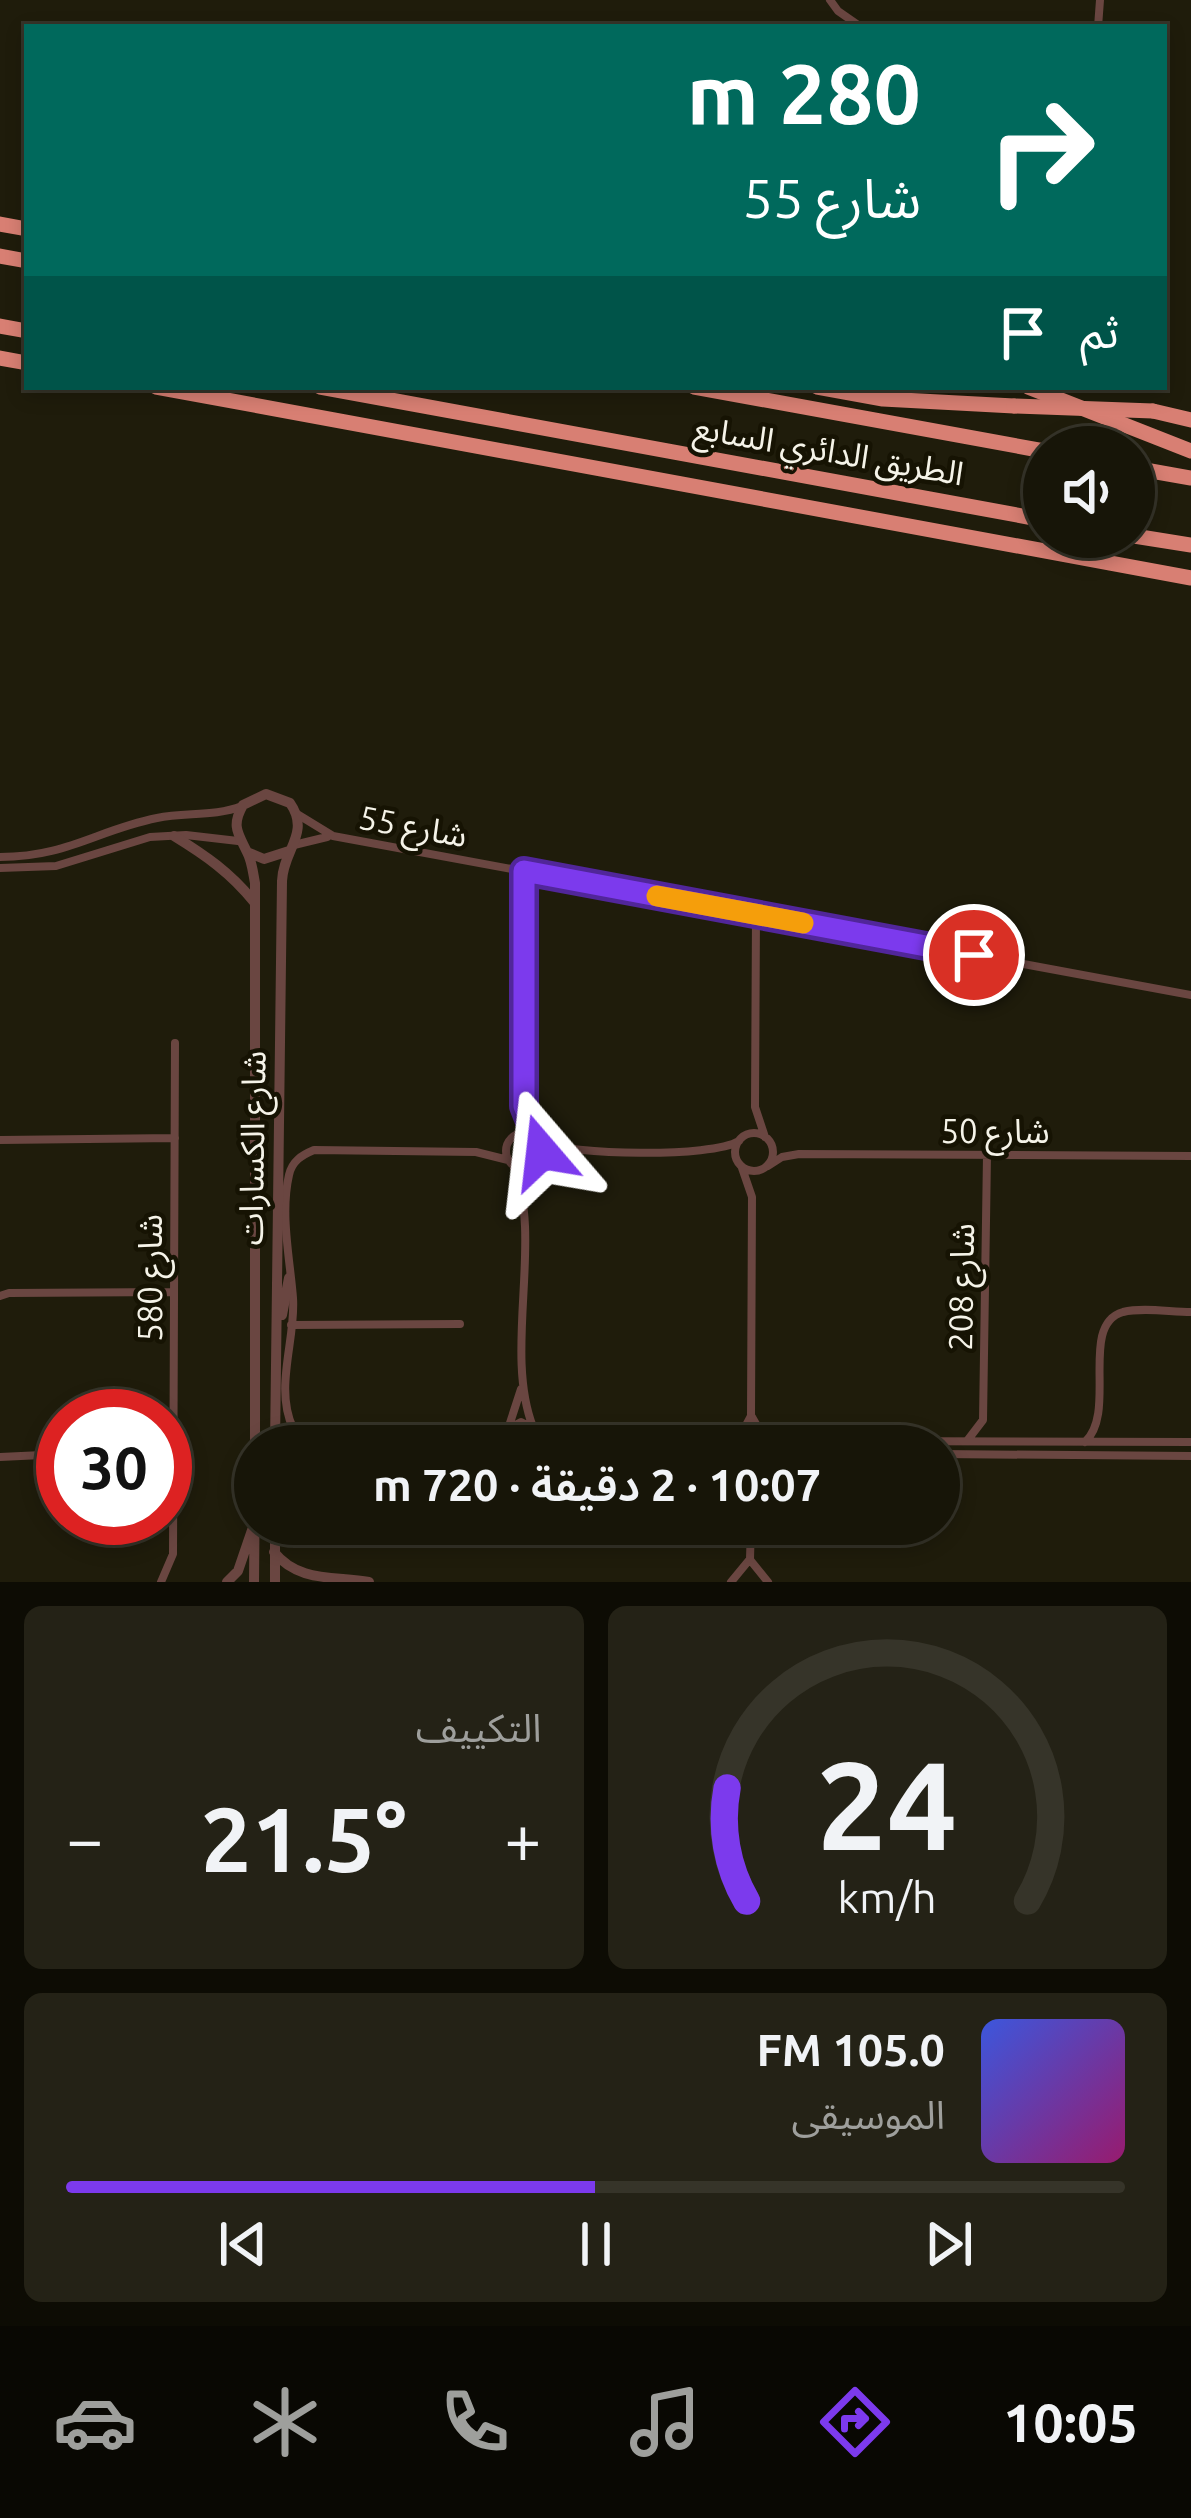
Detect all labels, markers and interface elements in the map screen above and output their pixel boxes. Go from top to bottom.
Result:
text: 280 m [687,46,921,140]
icon: right [963,72,1119,228]
text: شارع 55 [742,168,921,228]
icon: arrive [990,300,1056,366]
text: ثم [1080,306,1119,357]
street label: الطريق الدائري السابع [690,408,967,499]
map controls [1023,426,1155,558]
button: sound [1023,426,1155,558]
street label: شارع 55 [355,798,470,860]
pin [923,904,1025,1006]
icon: arrive [941,922,1007,988]
street label: شارع الكسارات [231,1050,279,1246]
position arrow [479,1089,605,1215]
street label: شارع 50 [940,1112,1050,1156]
street label: شارع 580 [131,1214,175,1342]
street label: شارع 208 [941,1223,987,1351]
speed limit sign: 30 [36,1389,192,1545]
text: 10:07 · 2 دقيقة · 720 m [373,1459,821,1510]
text: التكييف [416,1706,542,1749]
text: 24 [817,1734,958,1874]
text: 21.5° [201,1788,407,1889]
text: − [66,1801,103,1875]
text: + [504,1801,541,1875]
text: km/h [838,1872,937,1920]
text: 105.0 FM [756,2024,945,2075]
text: الموسيقى [791,2093,945,2136]
icon: previous [210,2211,276,2277]
icon: pause [563,2211,629,2277]
icon: next [916,2211,982,2277]
icon: car [53,2380,137,2464]
icon: climate [243,2380,327,2464]
icon: phone [433,2380,517,2464]
icon: music [623,2380,707,2464]
icon: directions [813,2380,897,2464]
text: 10:05 [1003,2392,1138,2452]

